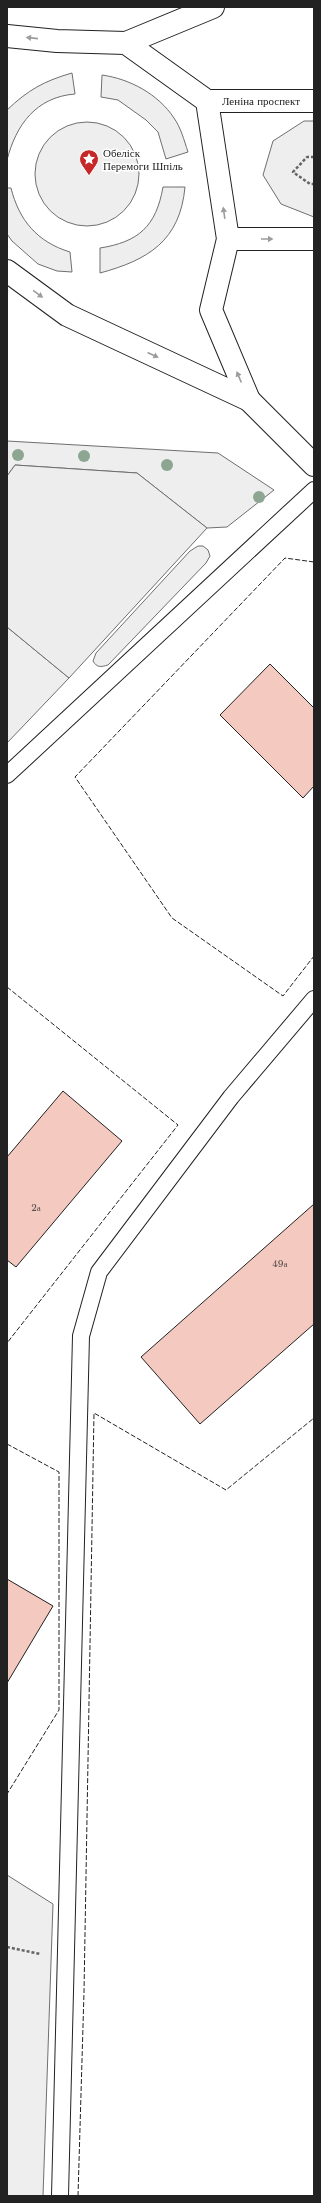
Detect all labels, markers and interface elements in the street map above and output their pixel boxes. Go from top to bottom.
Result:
one-way arrow [26,35,38,42]
street label: Леніна проспект [222,94,300,108]
place label: Обеліск Перемоги Шпіль [103,146,183,173]
place icon: Обеліск Перемоги Шпіль [78,148,100,176]
one-way arrow [221,207,227,219]
one-way arrow [261,236,274,242]
one-way arrow [33,290,44,298]
one-way arrow [147,352,158,358]
one-way arrow [236,372,242,383]
house number: 2а [31,1202,41,1213]
house number: 49а [272,1258,288,1269]

